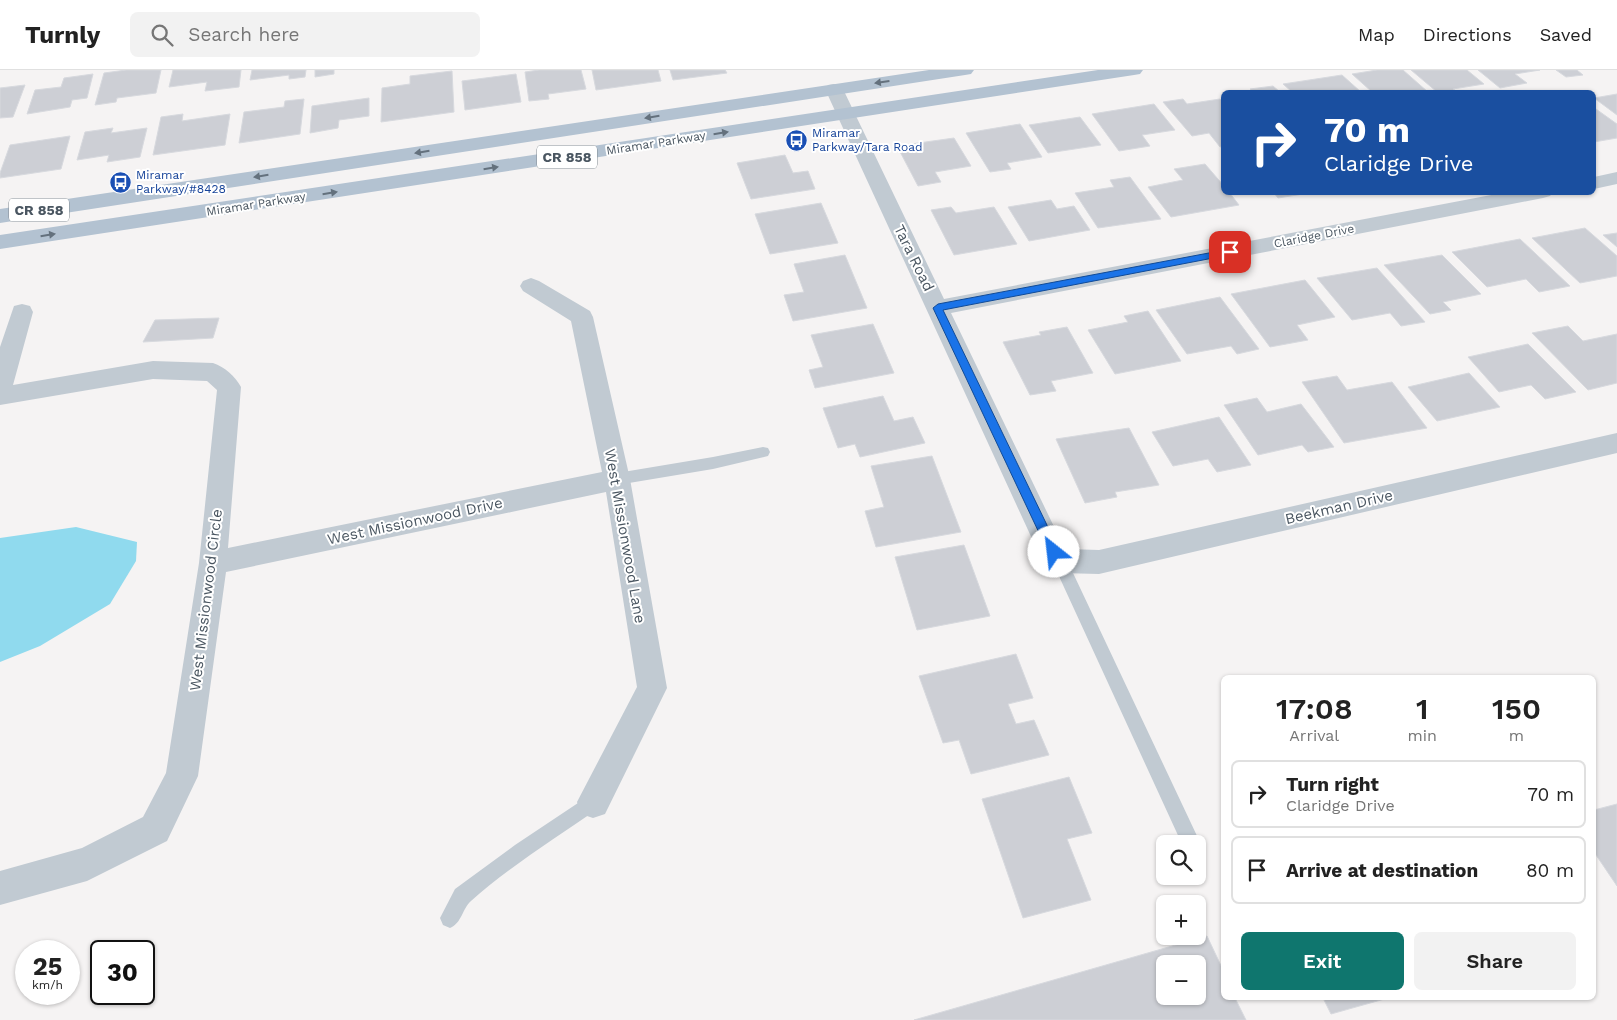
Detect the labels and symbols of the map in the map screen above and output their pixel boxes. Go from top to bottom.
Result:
one-way arrow [873,79,889,87]
one-way arrow [644,113,660,121]
place label: Miramar Parkway/Tara Road [812,126,923,154]
street label: Miramar Parkway [605,128,707,158]
bus stop icon: Miramar Parkway/Tara Road [784,128,808,152]
one-way arrow [713,129,729,137]
road number: CR 858 [537,145,597,168]
one-way arrow [414,148,430,156]
one-way arrow [483,164,499,172]
place label: Miramar Parkway/#8428 [136,168,226,196]
bus stop icon: Miramar Parkway/#8428 [108,170,132,194]
one-way arrow [253,173,269,181]
one-way arrow [322,188,338,196]
street label: Miramar Parkway [205,189,307,219]
road number: CR 858 [9,198,69,222]
street label: Claridge Drive [1273,221,1355,251]
street label: Tara Road [890,222,938,294]
one-way arrow [41,231,57,239]
pin [1209,231,1251,273]
street label: West Missionwood Lane [601,447,649,625]
street label: Beekman Drive [1283,486,1395,528]
street label: West Missionwood Drive [326,494,504,548]
street label: West Missionwood Circle [186,508,226,692]
position arrow [1027,525,1079,577]
speed limit sign: 30 [90,940,155,1005]

